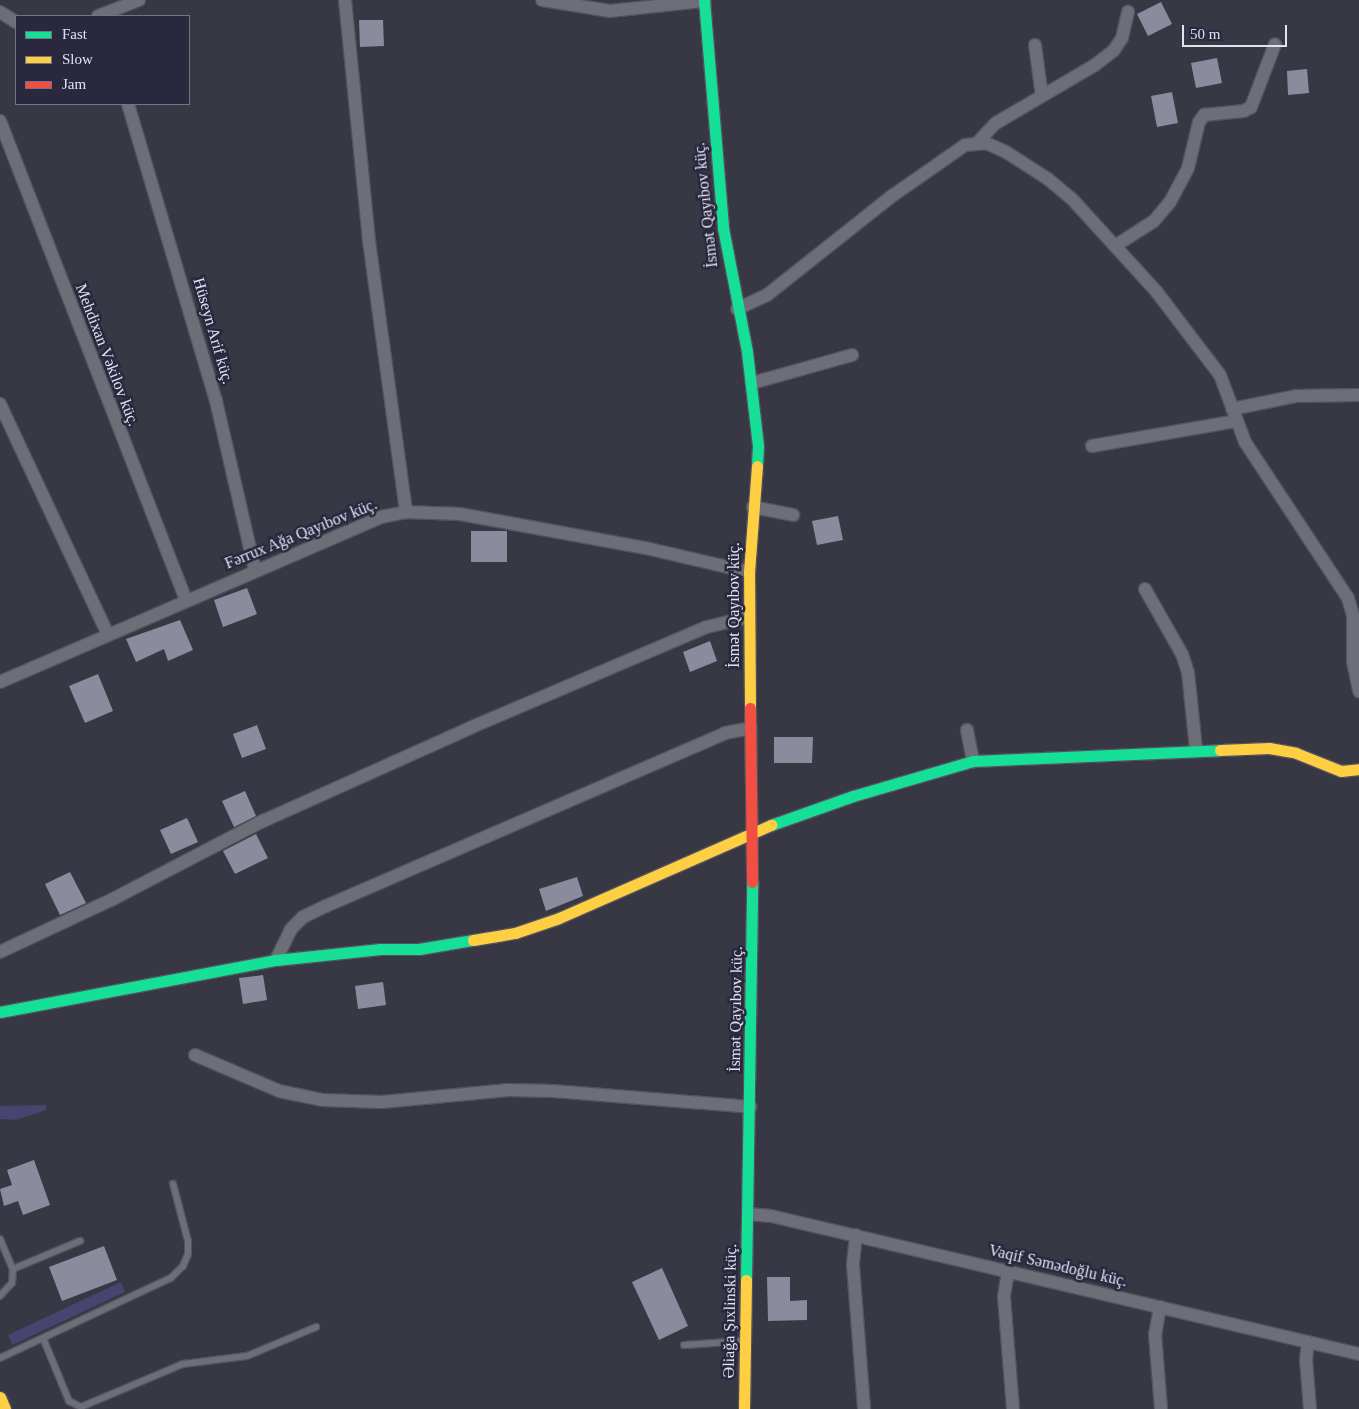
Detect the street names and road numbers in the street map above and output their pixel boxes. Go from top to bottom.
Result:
street label: İsmət Qayıbov küç. [690,141,722,269]
street label: Hüseyn Arif küç. [189,275,237,387]
street label: Mehdixan Vəkilov küç. [71,281,143,429]
street label: Fərrux Ağa Qayıbov küç. [222,494,380,574]
street label: İsmət Qayıbov küç. [724,542,744,668]
street label: İsmət Qayıbov küç. [725,946,747,1072]
street label: Vaqif Səmədoğlu küç. [987,1241,1129,1291]
street label: Əliağa Şıxlinski küç. [719,1244,741,1378]

